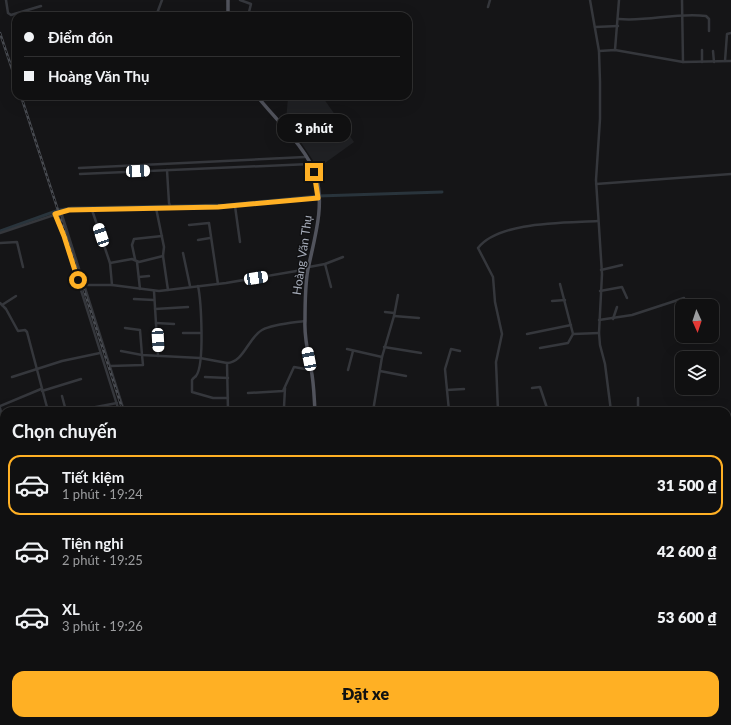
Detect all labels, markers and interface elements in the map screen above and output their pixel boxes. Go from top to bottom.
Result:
text: Điểm đón [48,28,113,46]
text: Hoàng Văn Thụ [48,67,150,85]
callout: 3 phút [277,114,351,142]
text: 3 phút [295,120,333,136]
route end [305,163,323,181]
car [126,164,150,178]
street label: Hoàng Văn Thụ [289,214,315,296]
car [92,222,110,248]
car [243,270,269,286]
route start [69,271,87,289]
north arrow [675,299,719,343]
map controls [675,299,719,395]
car [151,328,165,352]
car [301,346,317,372]
button: layers [675,351,719,395]
text: Chọn chuyến [12,420,117,442]
icon: car [14,467,50,503]
text: Tiết kiệm [62,468,124,486]
text: 31 500 ₫ [657,476,717,494]
text: 1 phút · 19:24 [62,486,143,502]
icon: car [14,533,50,569]
text: Tiện nghi [62,534,124,552]
text: 42 600 ₫ [657,542,717,560]
text: 2 phút · 19:25 [62,552,143,568]
icon: car [14,599,50,635]
text: XL [62,600,80,618]
text: 53 600 ₫ [657,608,717,626]
text: 3 phút · 19:26 [62,618,143,634]
button: Đặt xe [12,671,719,717]

